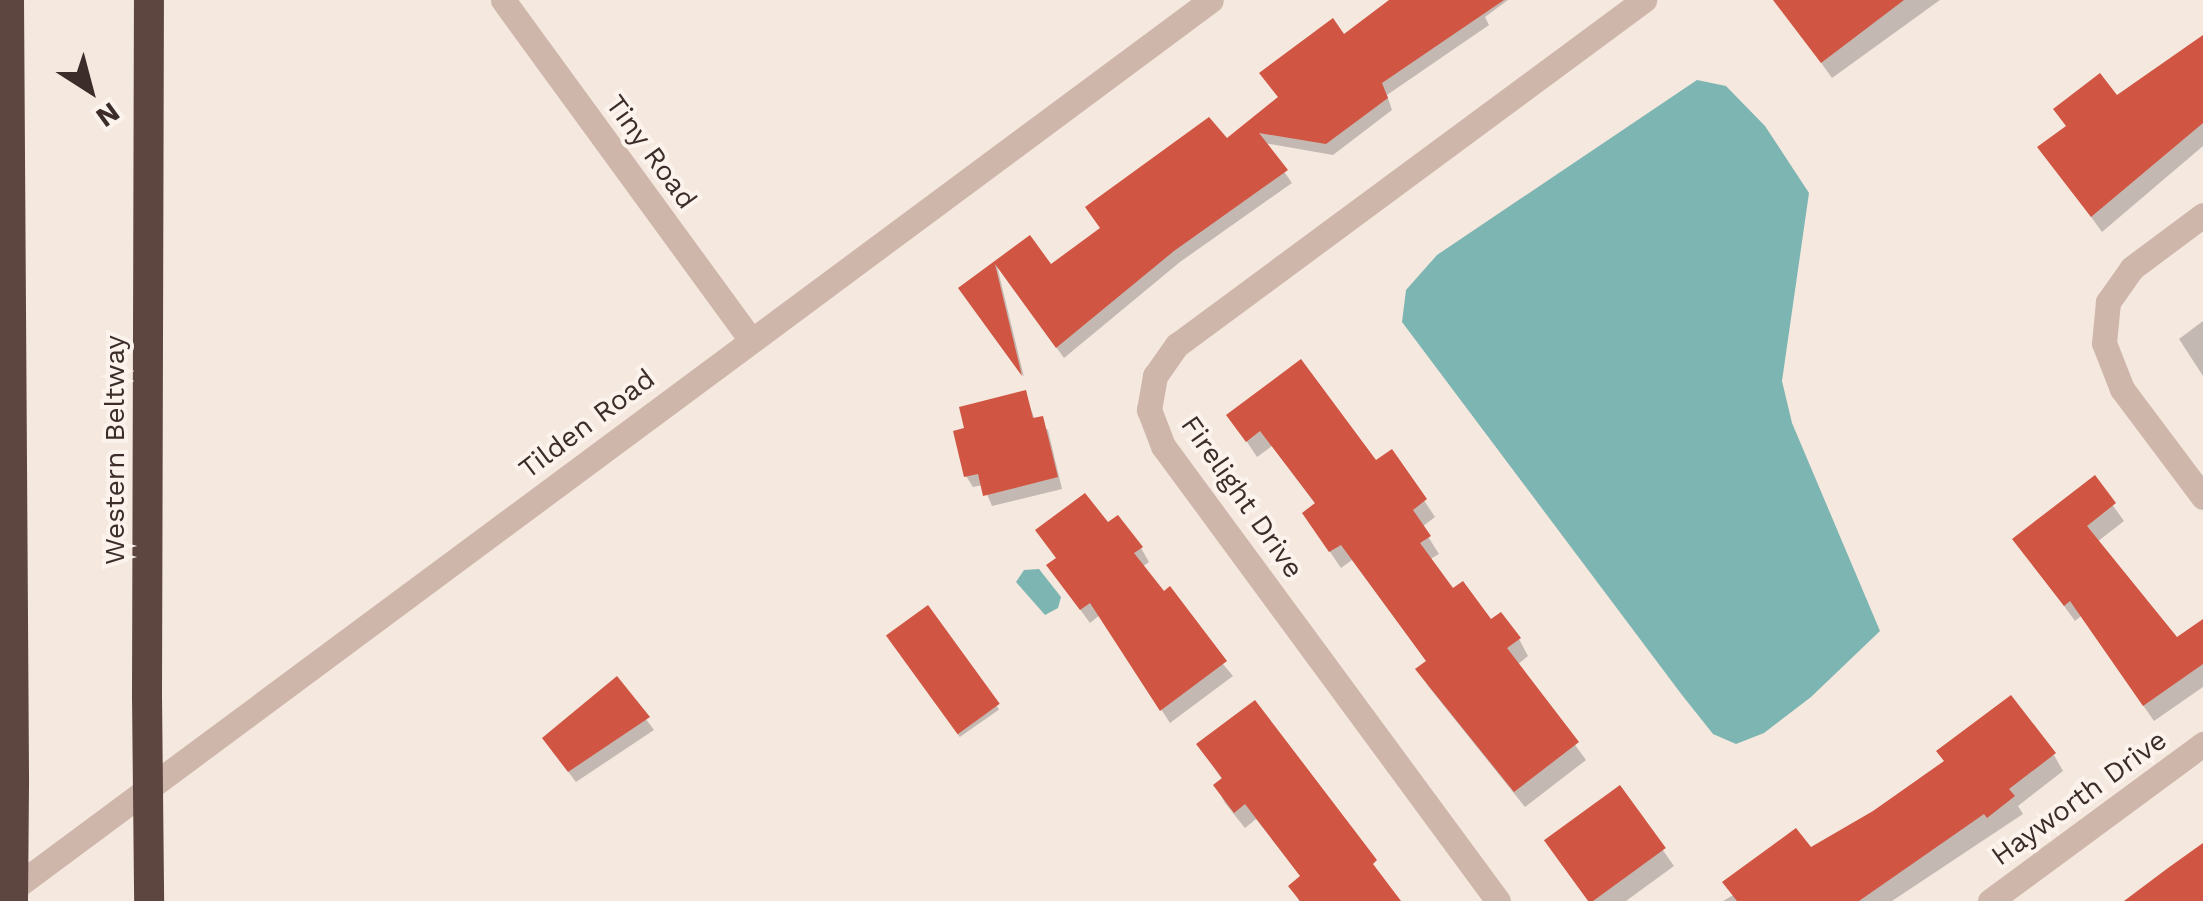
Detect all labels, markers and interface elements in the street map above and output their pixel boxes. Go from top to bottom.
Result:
north arrow [40,40,140,140]
street label: Tiny Road [598,88,704,216]
text: N [90,95,126,134]
street label: Western Beltway [98,335,132,565]
street label: Tilden Road [512,362,662,486]
street label: Firelight Drive [1174,409,1310,585]
street label: Hayworth Drive [1985,723,2173,873]

